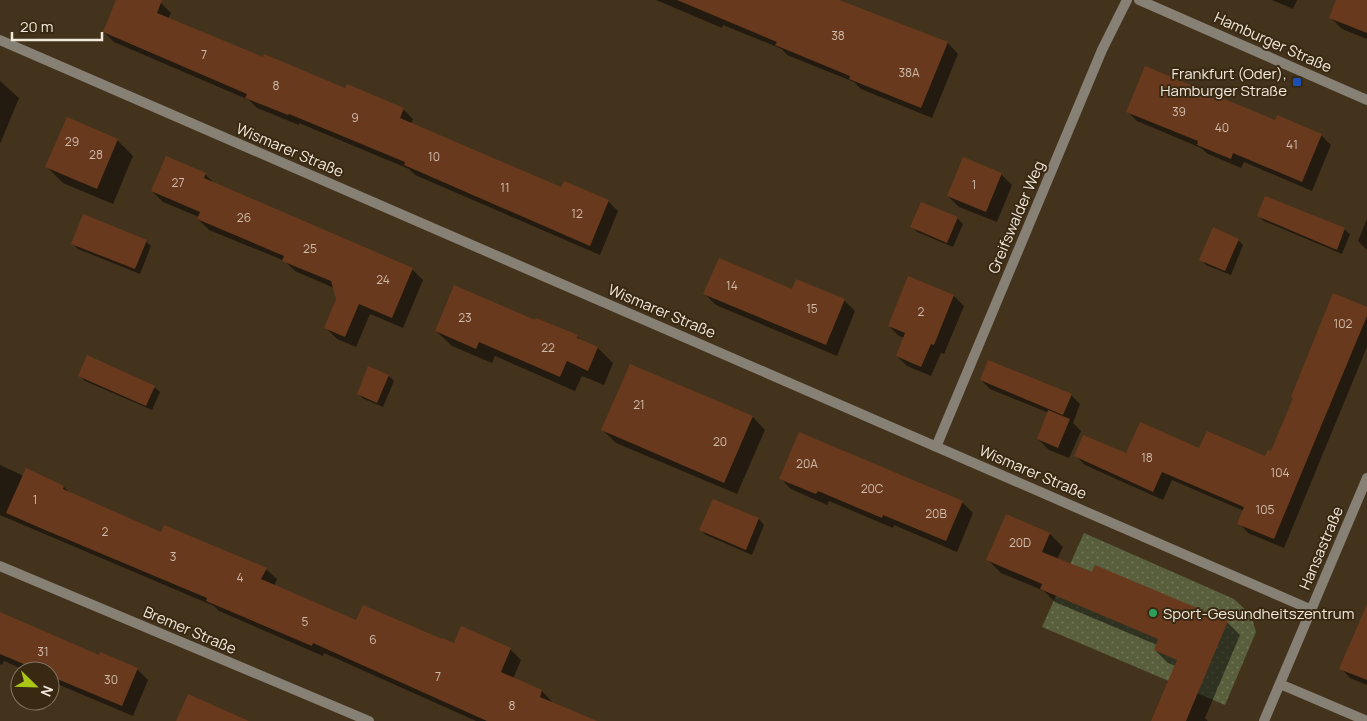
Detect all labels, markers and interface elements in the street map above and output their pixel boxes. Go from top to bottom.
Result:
street label: Hamburger Straße [1211,7,1335,77]
scale bar [12,10,102,42]
text: 20 m [20,16,53,37]
house number: 38 [831,27,845,44]
house number: 7 [201,46,207,63]
place label: Frankfurt (Oder), Hamburger Straße [1160,63,1287,101]
house number: 38A [898,64,920,81]
marker: Frankfurt (Oder), Hamburger Straße [1291,76,1303,88]
house number: 8 [273,77,280,94]
house number: 39 [1172,103,1186,120]
house number: 9 [351,109,359,126]
street label: Wismarer Straße [233,118,347,182]
house number: 40 [1215,119,1229,136]
house number: 29 [65,133,79,150]
house number: 41 [1286,136,1298,153]
house number: 28 [89,146,103,163]
house number: 10 [428,148,440,165]
street label: Greifswalder Weg [983,157,1049,277]
house number: 27 [172,174,184,191]
house number: 1 [972,176,976,193]
house number: 11 [500,179,510,196]
house number: 12 [571,205,583,222]
house number: 26 [237,209,251,226]
house number: 25 [303,240,317,257]
house number: 24 [376,271,390,288]
house number: 14 [726,277,738,294]
street label: Wismarer Straße [605,279,719,343]
house number: 15 [806,300,818,317]
house number: 2 [918,303,925,320]
house number: 23 [458,309,472,326]
house number: 102 [1334,315,1353,332]
house number: 22 [541,339,555,356]
house number: 21 [633,396,645,413]
house number: 20 [713,433,727,450]
street label: Wismarer Straße [976,440,1090,504]
house number: 18 [1141,449,1153,466]
house number: 20A [796,455,818,472]
house number: 104 [1270,464,1290,481]
house number: 20C [861,480,884,497]
house number: 1 [33,491,37,508]
house number: 105 [1256,501,1275,518]
street label: Hansastraße [1294,503,1348,593]
house number: 20B [925,505,947,522]
house number: 2 [102,523,109,540]
house number: 20D [1009,534,1031,551]
house number: 3 [170,548,176,565]
house number: 4 [236,569,244,586]
street label: Bremer Straße [140,601,240,659]
place label: Sport-Gesundheitszentrum [1163,603,1355,624]
marker: Sport-Gesundheitszentrum [1147,607,1159,619]
house number: 5 [302,613,309,630]
house number: 6 [369,631,377,648]
house number: 31 [37,643,49,660]
north arrow [10,661,60,711]
house number: 7 [435,668,441,685]
house number: 30 [104,671,118,688]
text: N [37,683,58,700]
house number: 8 [509,697,516,714]

